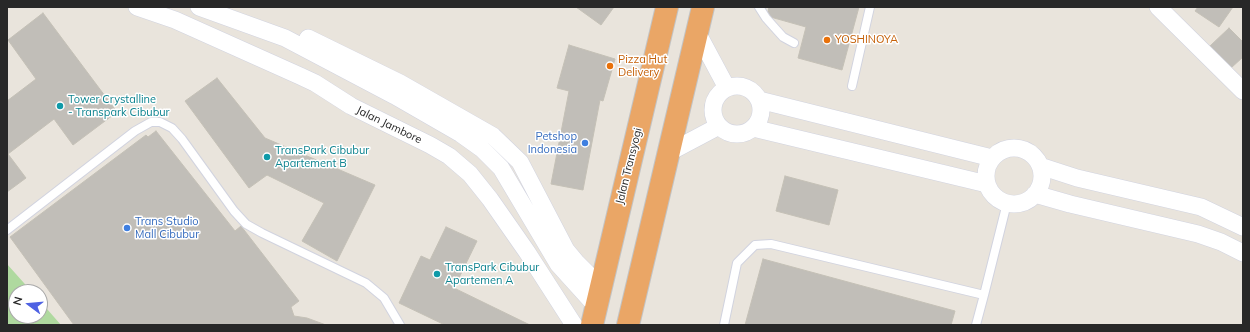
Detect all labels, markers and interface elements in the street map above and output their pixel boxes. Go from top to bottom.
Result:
place label: YOSHINOYA [835,33,898,47]
marker: YOSHINOYA [822,35,832,45]
place label: Pizza Hut Delivery [618,53,667,79]
marker: Pizza Hut Delivery [605,61,615,71]
place label: Tower Crystalline - Transpark Cibubur [68,93,170,119]
marker: Tower Crystalline - Transpark Cibubur [55,101,65,111]
street label: Jalan Jambore [354,103,424,147]
street label: Jalan Transyogi [613,126,645,206]
place label: Petshop Indonesia [528,130,577,156]
marker: Petshop Indonesia [580,138,590,148]
place label: TransPark Cibubur Apartement B [275,144,369,170]
marker: TransPark Cibubur Apartement B [262,152,272,162]
place label: Trans Studio Mall Cibubur [135,215,199,241]
marker: Trans Studio Mall Cibubur [122,223,132,233]
place label: TransPark Cibubur Apartemen A [445,261,539,287]
marker: TransPark Cibubur Apartemen A [432,269,442,279]
north arrow [8,284,48,324]
text: N [10,295,25,307]

